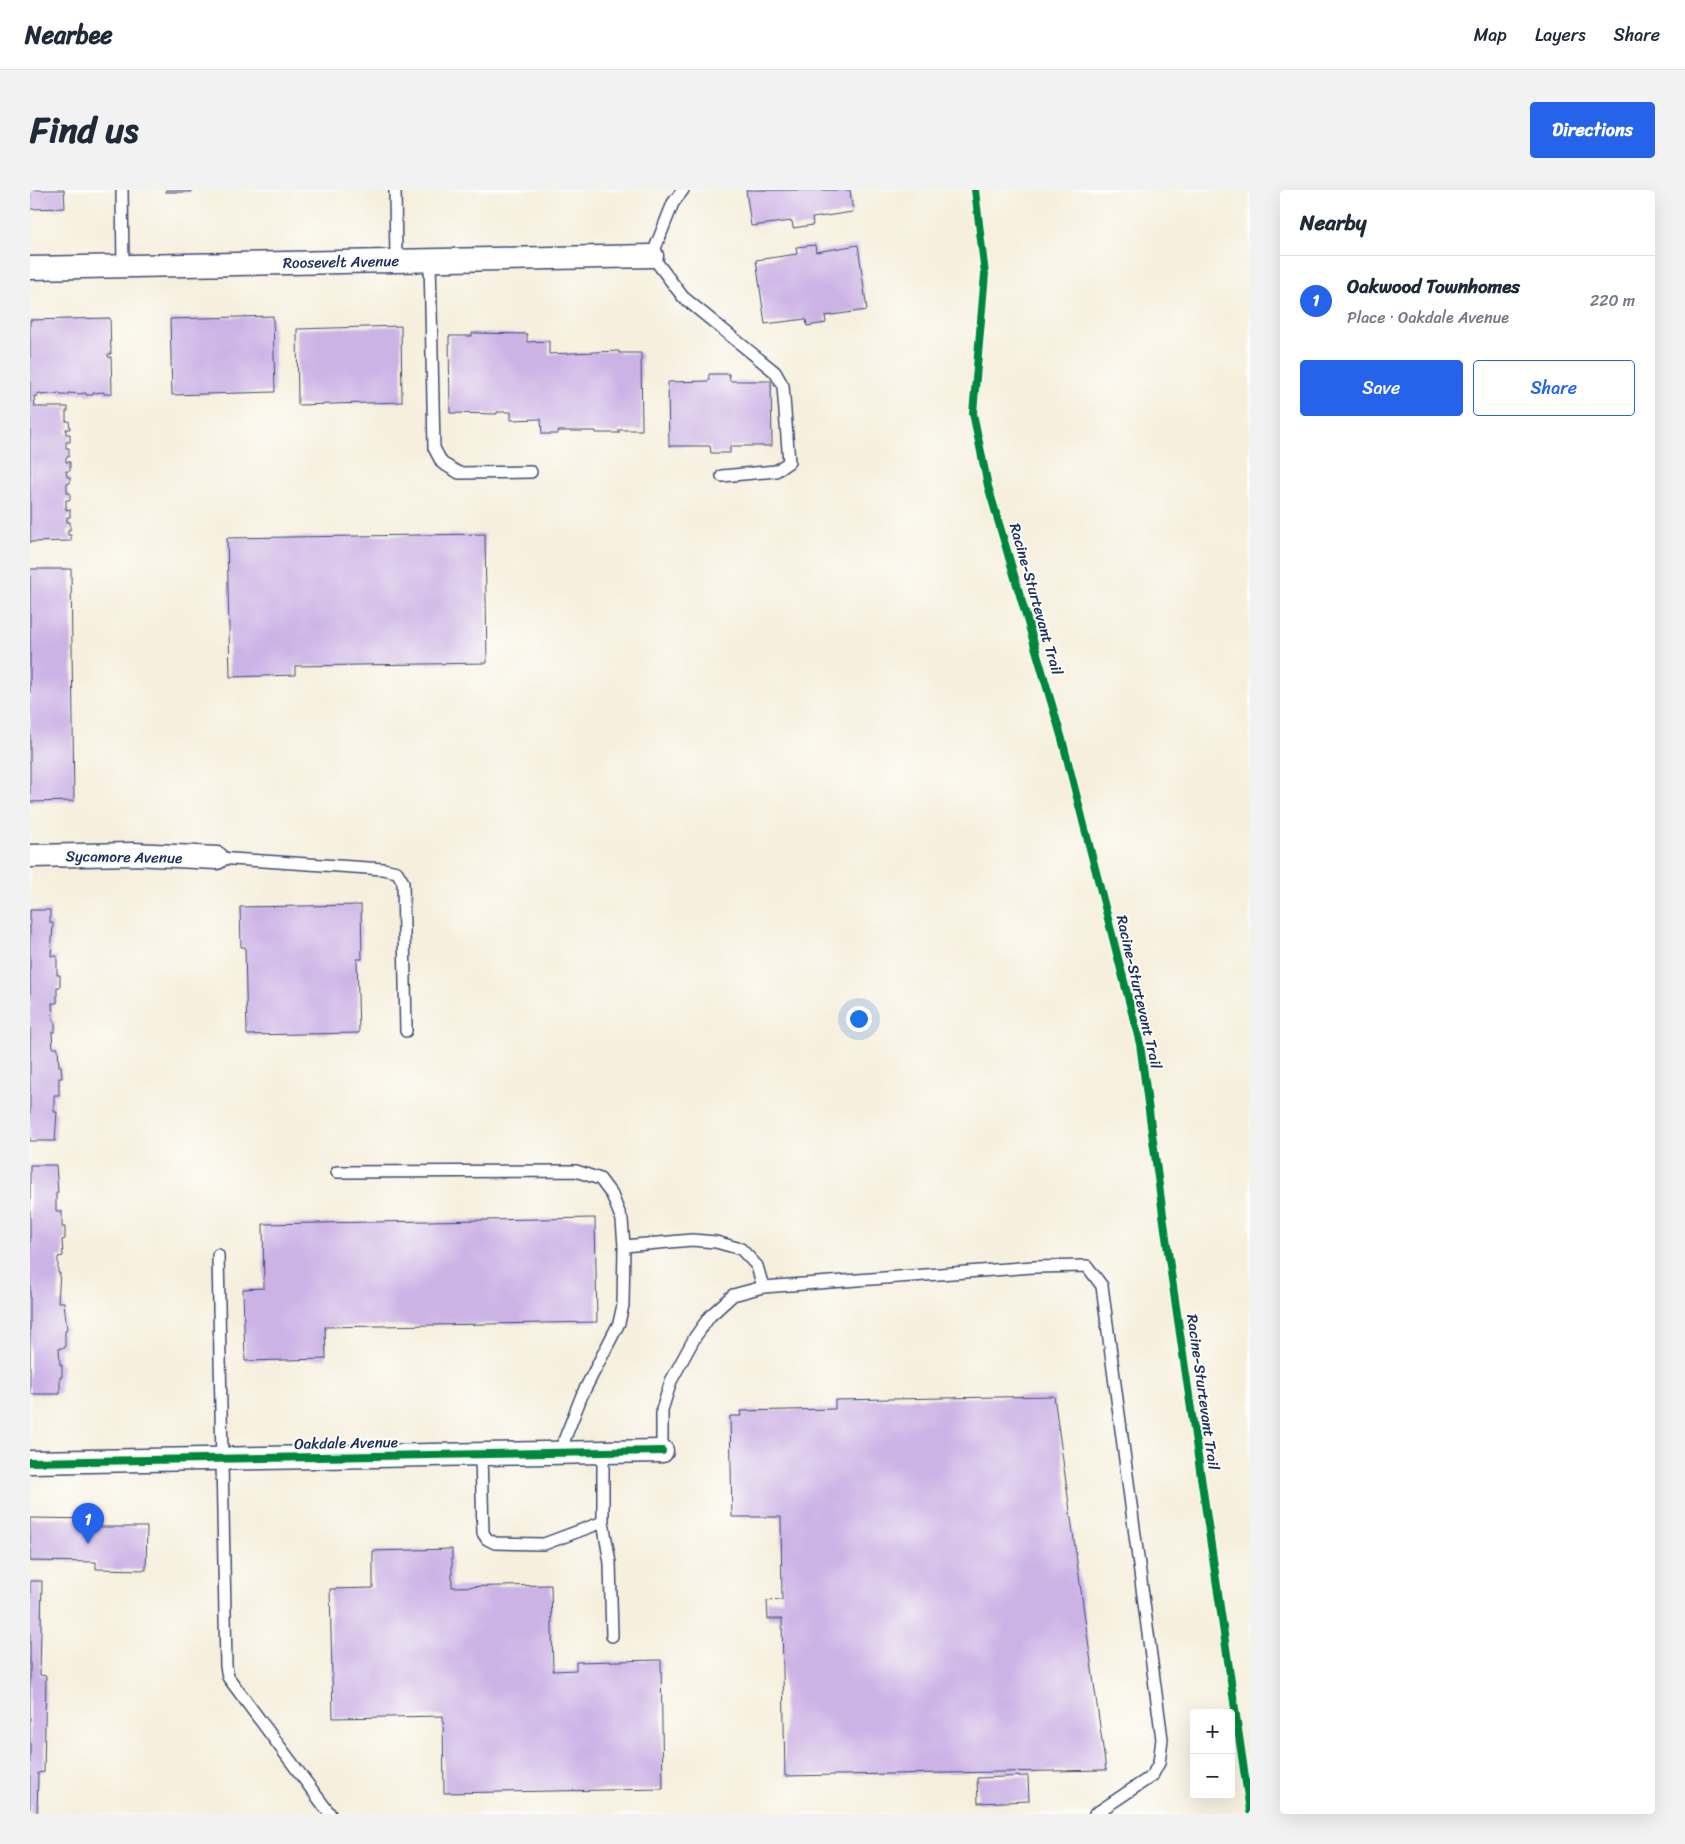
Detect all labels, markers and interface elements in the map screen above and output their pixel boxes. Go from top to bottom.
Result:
text: Nearbee [25,14,113,56]
text: Map [1474,19,1507,51]
text: Layers [1535,19,1586,51]
text: Share [1614,19,1660,51]
text: Find us [30,99,138,161]
button: Directions [1530,102,1655,158]
text: Nearby [1300,204,1366,242]
street label: Roosevelt Avenue [283,248,400,276]
text: Oakwood Townhomes [1347,270,1520,303]
text: 1 [1313,286,1319,315]
text: 220 m [1590,286,1635,315]
text: Place · Oakdale Avenue [1347,303,1509,332]
button: Save [1300,360,1463,416]
button: Share [1473,360,1635,416]
street label: Racine-Sturtevant Trail [1002,520,1070,679]
street label: Sycamore Avenue [65,843,183,871]
street label: Racine-Sturtevant Trail [1109,913,1169,1072]
your location [846,1006,872,1032]
street label: Racine-Sturtevant Trail [1179,1312,1227,1472]
street label: Oakdale Avenue [294,1429,398,1457]
pin: 1 [72,1503,104,1544]
map controls [1190,1709,1235,1799]
button: + [1190,1709,1235,1754]
button: − [1190,1754,1235,1799]

